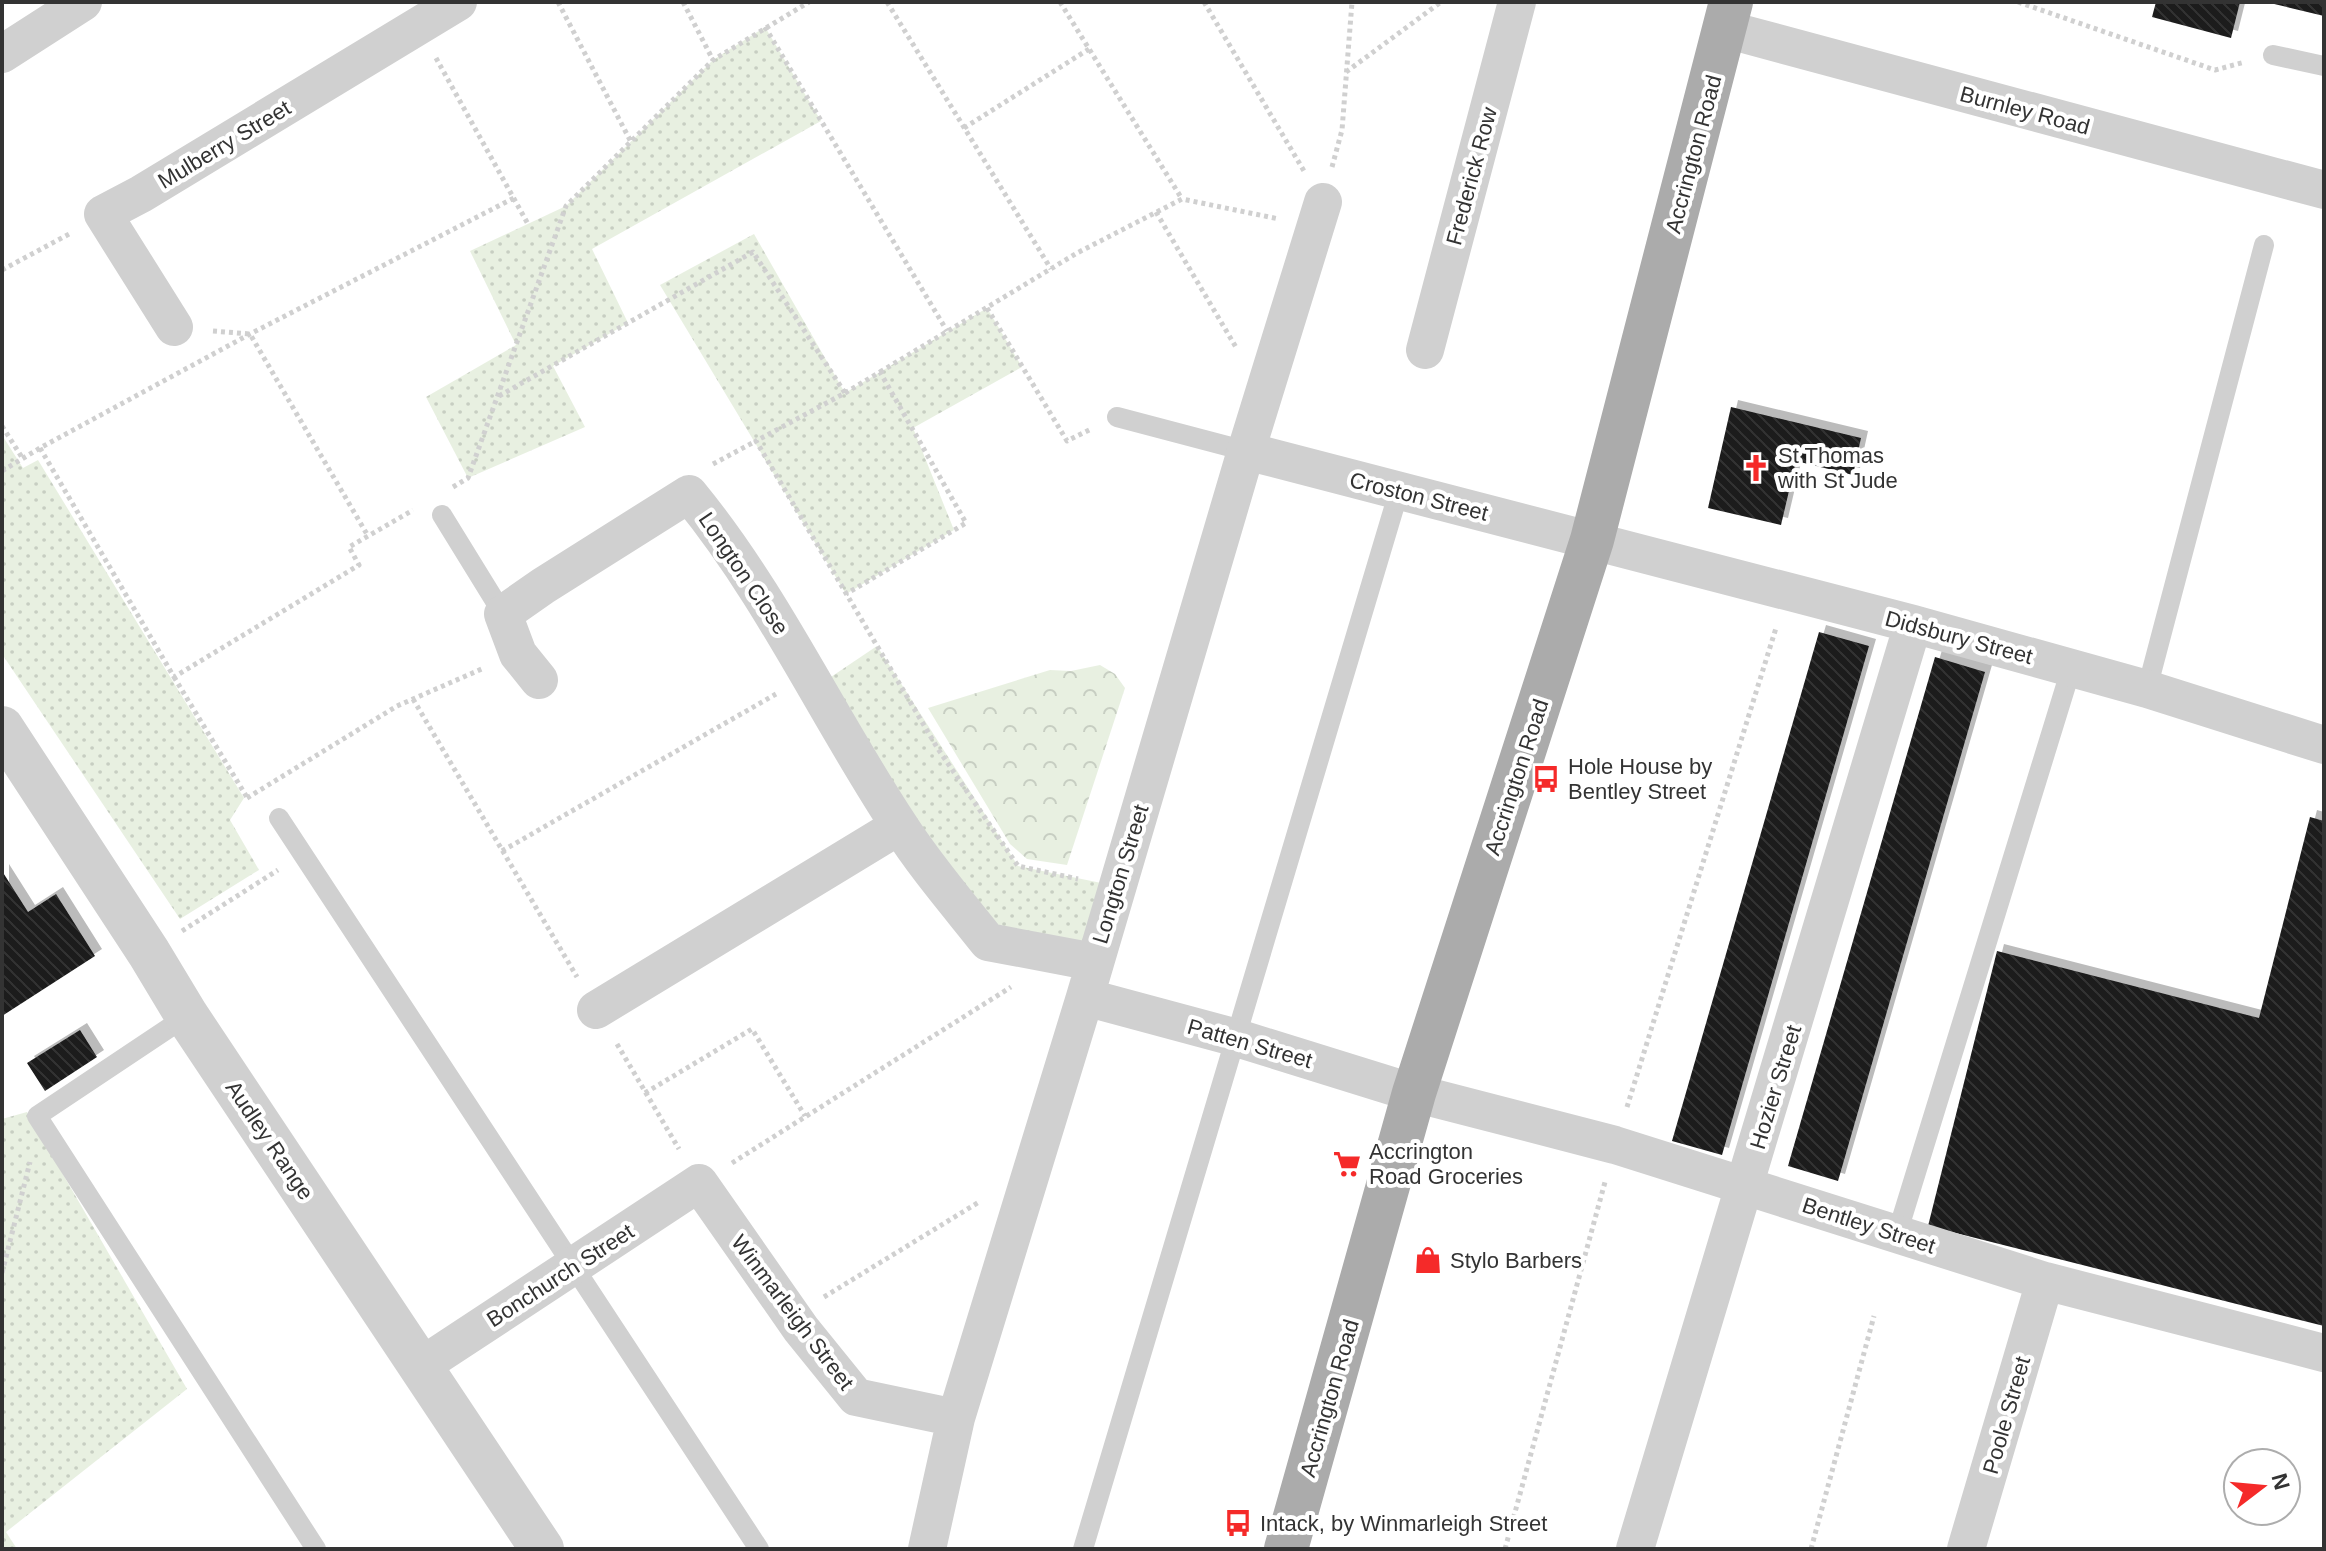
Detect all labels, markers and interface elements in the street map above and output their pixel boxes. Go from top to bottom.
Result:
street label: Accrington Road [1660,72,1727,236]
street label: Burnley Road [1957,81,2092,140]
street label: Mulberry Street [153,95,295,194]
street label: Frederick Row [1441,104,1502,248]
place label: St Thomas with St Jude [1777,443,1898,493]
church icon: St Thomas with St Jude [1741,453,1771,483]
street label: Croston Street [1347,467,1491,526]
street label: Longton Close [694,507,794,639]
street label: Didsbury Street [1882,606,2035,669]
street label: Accrington Road [1479,696,1553,858]
place label: Hole House by Bentley Street [1568,754,1712,804]
bus stop icon: Hole House by Bentley Street [1531,764,1561,794]
street label: Longton Street [1087,801,1154,947]
street label: Patten Street [1185,1014,1315,1073]
street label: Hozier Street [1745,1022,1806,1152]
street label: Audley Range [221,1076,319,1205]
place label: Accrington Road Groceries [1369,1139,1523,1189]
supermarket icon: Accrington Road Groceries [1332,1149,1362,1179]
street label: Bentley Street [1799,1192,1938,1259]
street label: Bonchurch Street [482,1219,638,1332]
street label: Winmarleigh Street [726,1230,859,1395]
shop icon: Stylo Barbers [1413,1245,1443,1275]
place label: Stylo Barbers [1450,1248,1582,1273]
street label: Accrington Road [1295,1317,1364,1480]
street label: Poole Street [1978,1353,2035,1477]
north arrow [2222,1447,2302,1527]
text: N [2267,1471,2295,1493]
bus stop icon: Intack, by Winmarleigh Street [1223,1508,1253,1538]
place label: Intack, by Winmarleigh Street [1260,1511,1547,1536]

